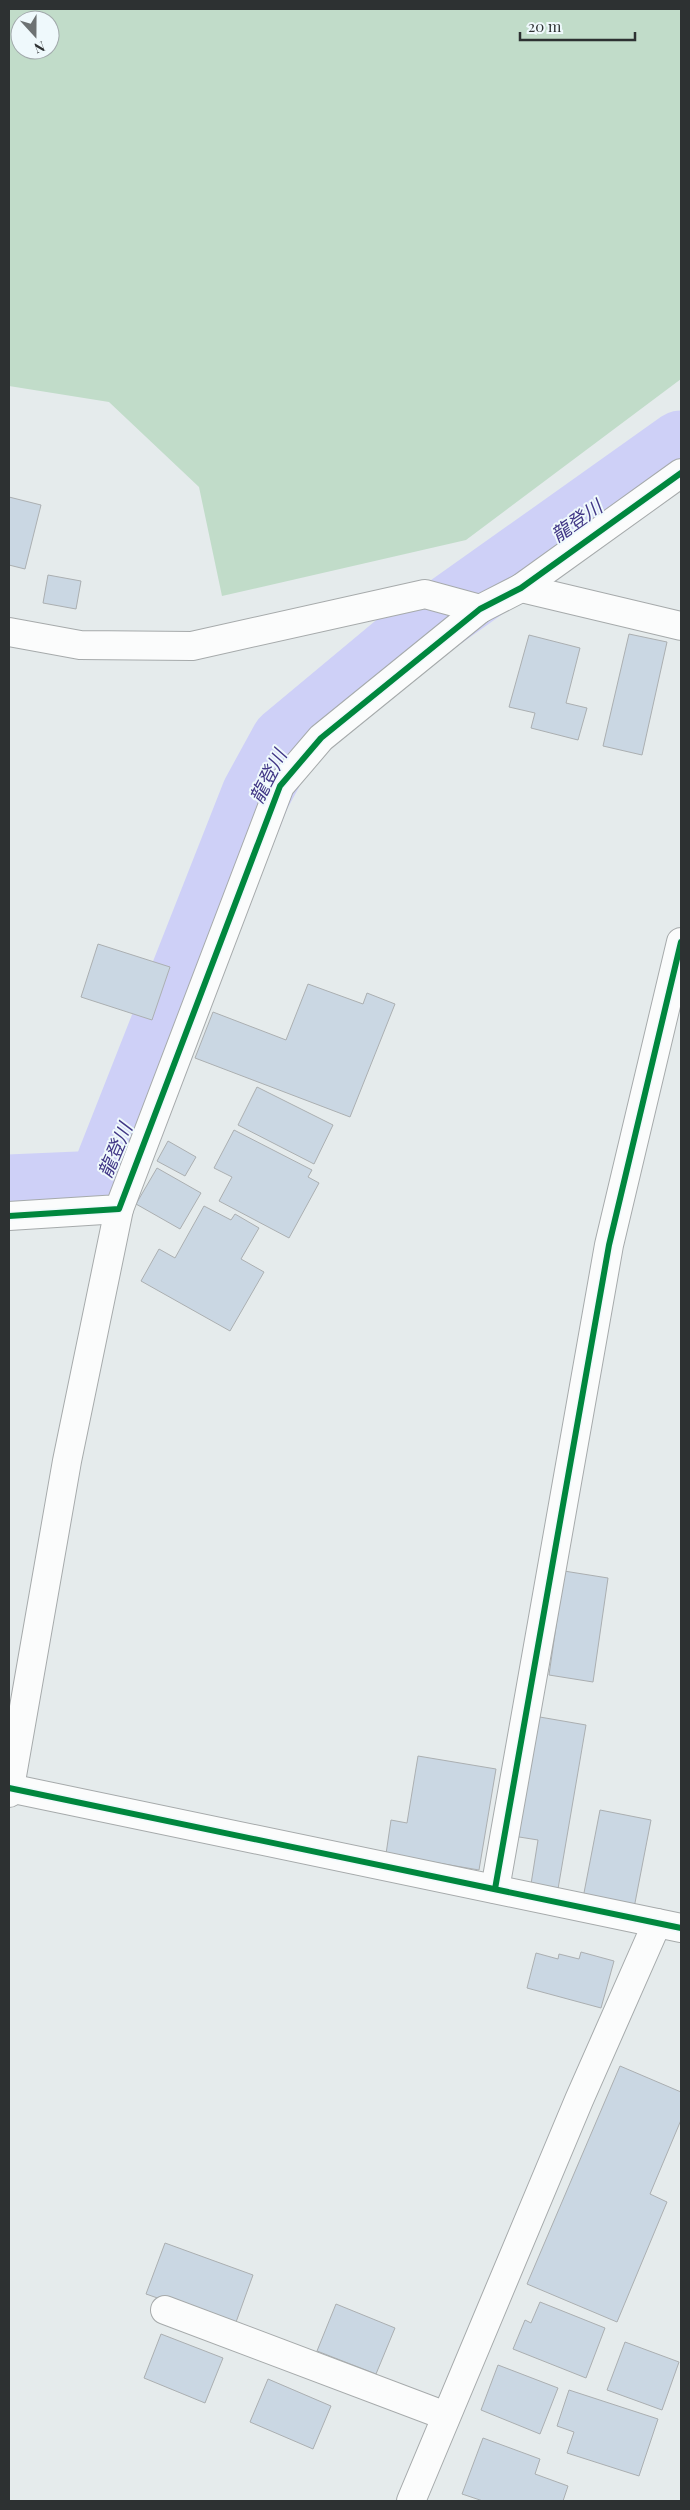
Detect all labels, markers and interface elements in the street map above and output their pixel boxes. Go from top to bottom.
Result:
north arrow [10,10,60,60]
scale bar [520,10,635,42]
text: 20 m [528,16,562,36]
text: N [32,37,48,58]
water label: 龍登川 [545,492,608,547]
water label: 龍登川 [242,743,292,807]
water label: 龍登川 [91,1117,138,1181]

